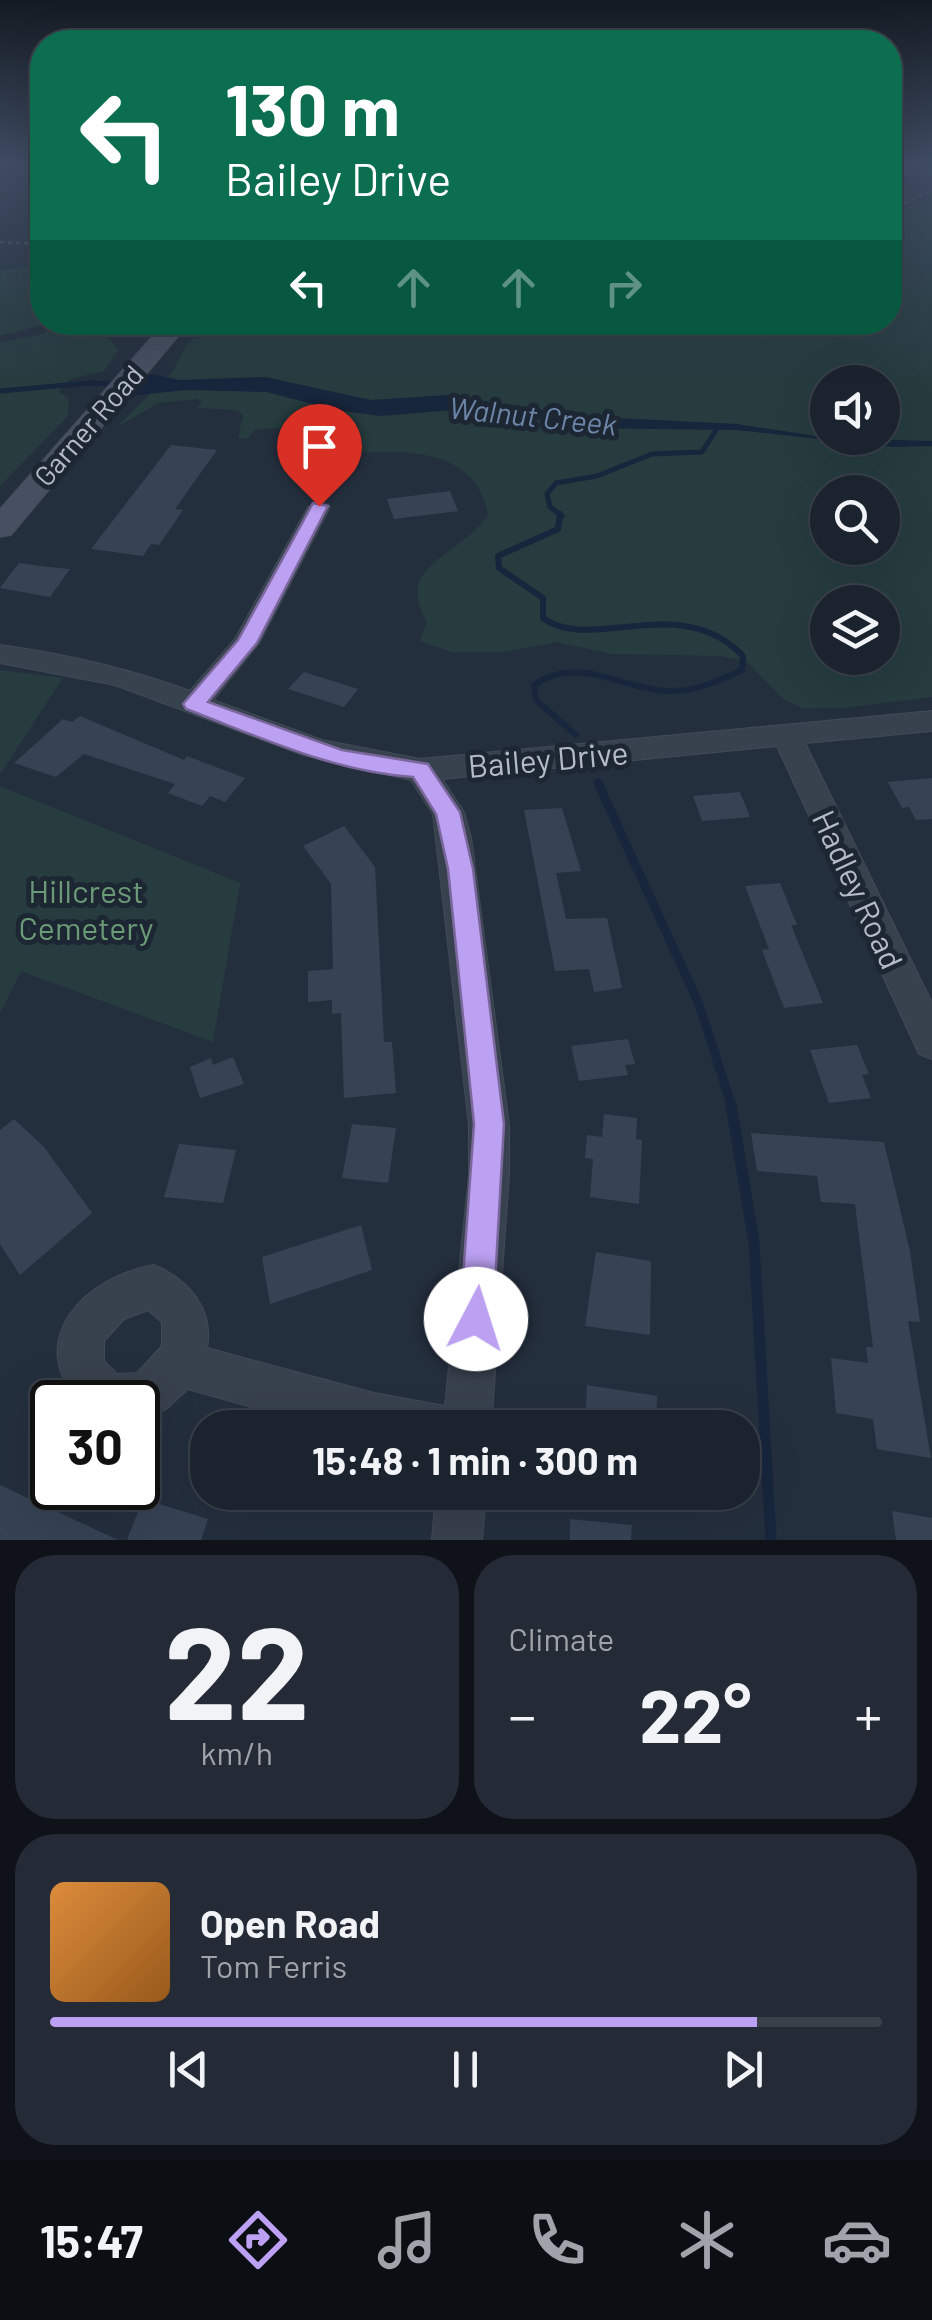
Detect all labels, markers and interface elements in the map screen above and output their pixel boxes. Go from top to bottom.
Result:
text: 130 m [225,66,400,150]
icon: left [60,70,190,200]
text: Bailey Drive [225,151,451,205]
icon: left [281,260,336,315]
icon: ahead [386,260,441,315]
icon: ahead [491,260,546,315]
icon: right [596,260,651,315]
street label: Garner Road [26,358,150,492]
map controls [810,365,900,675]
button: sound [810,365,900,455]
water label: Walnut Creek [447,388,619,442]
pin [277,404,362,507]
icon: arrive [292,419,347,474]
button: search [810,475,900,565]
button: layers [810,585,900,675]
street label: Bailey Drive [466,732,630,784]
street label: Hadley Road [806,804,912,974]
park label: Hillcrest Cemetery [18,871,154,946]
position arrow [424,1267,528,1371]
speed limit sign: 30 [30,1380,160,1510]
text: 15:48 · 1 min · 300 m [312,1437,638,1483]
text: 22 [164,1590,310,1746]
text: Climate [509,1619,614,1657]
text: 22° [639,1668,751,1758]
text: − [509,1681,536,1747]
text: + [854,1681,882,1747]
text: km/h [201,1733,273,1771]
text: Open Road [200,1900,380,1946]
text: Tom Ferris [200,1946,347,1984]
icon: previous [161,2042,216,2097]
icon: pause [438,2042,493,2097]
icon: next [716,2042,771,2097]
icon: directions [223,2205,293,2275]
icon: music [372,2205,442,2275]
icon: phone [522,2205,592,2275]
icon: climate [672,2205,742,2275]
icon: car [822,2205,892,2275]
text: 15:47 [40,2213,143,2267]

